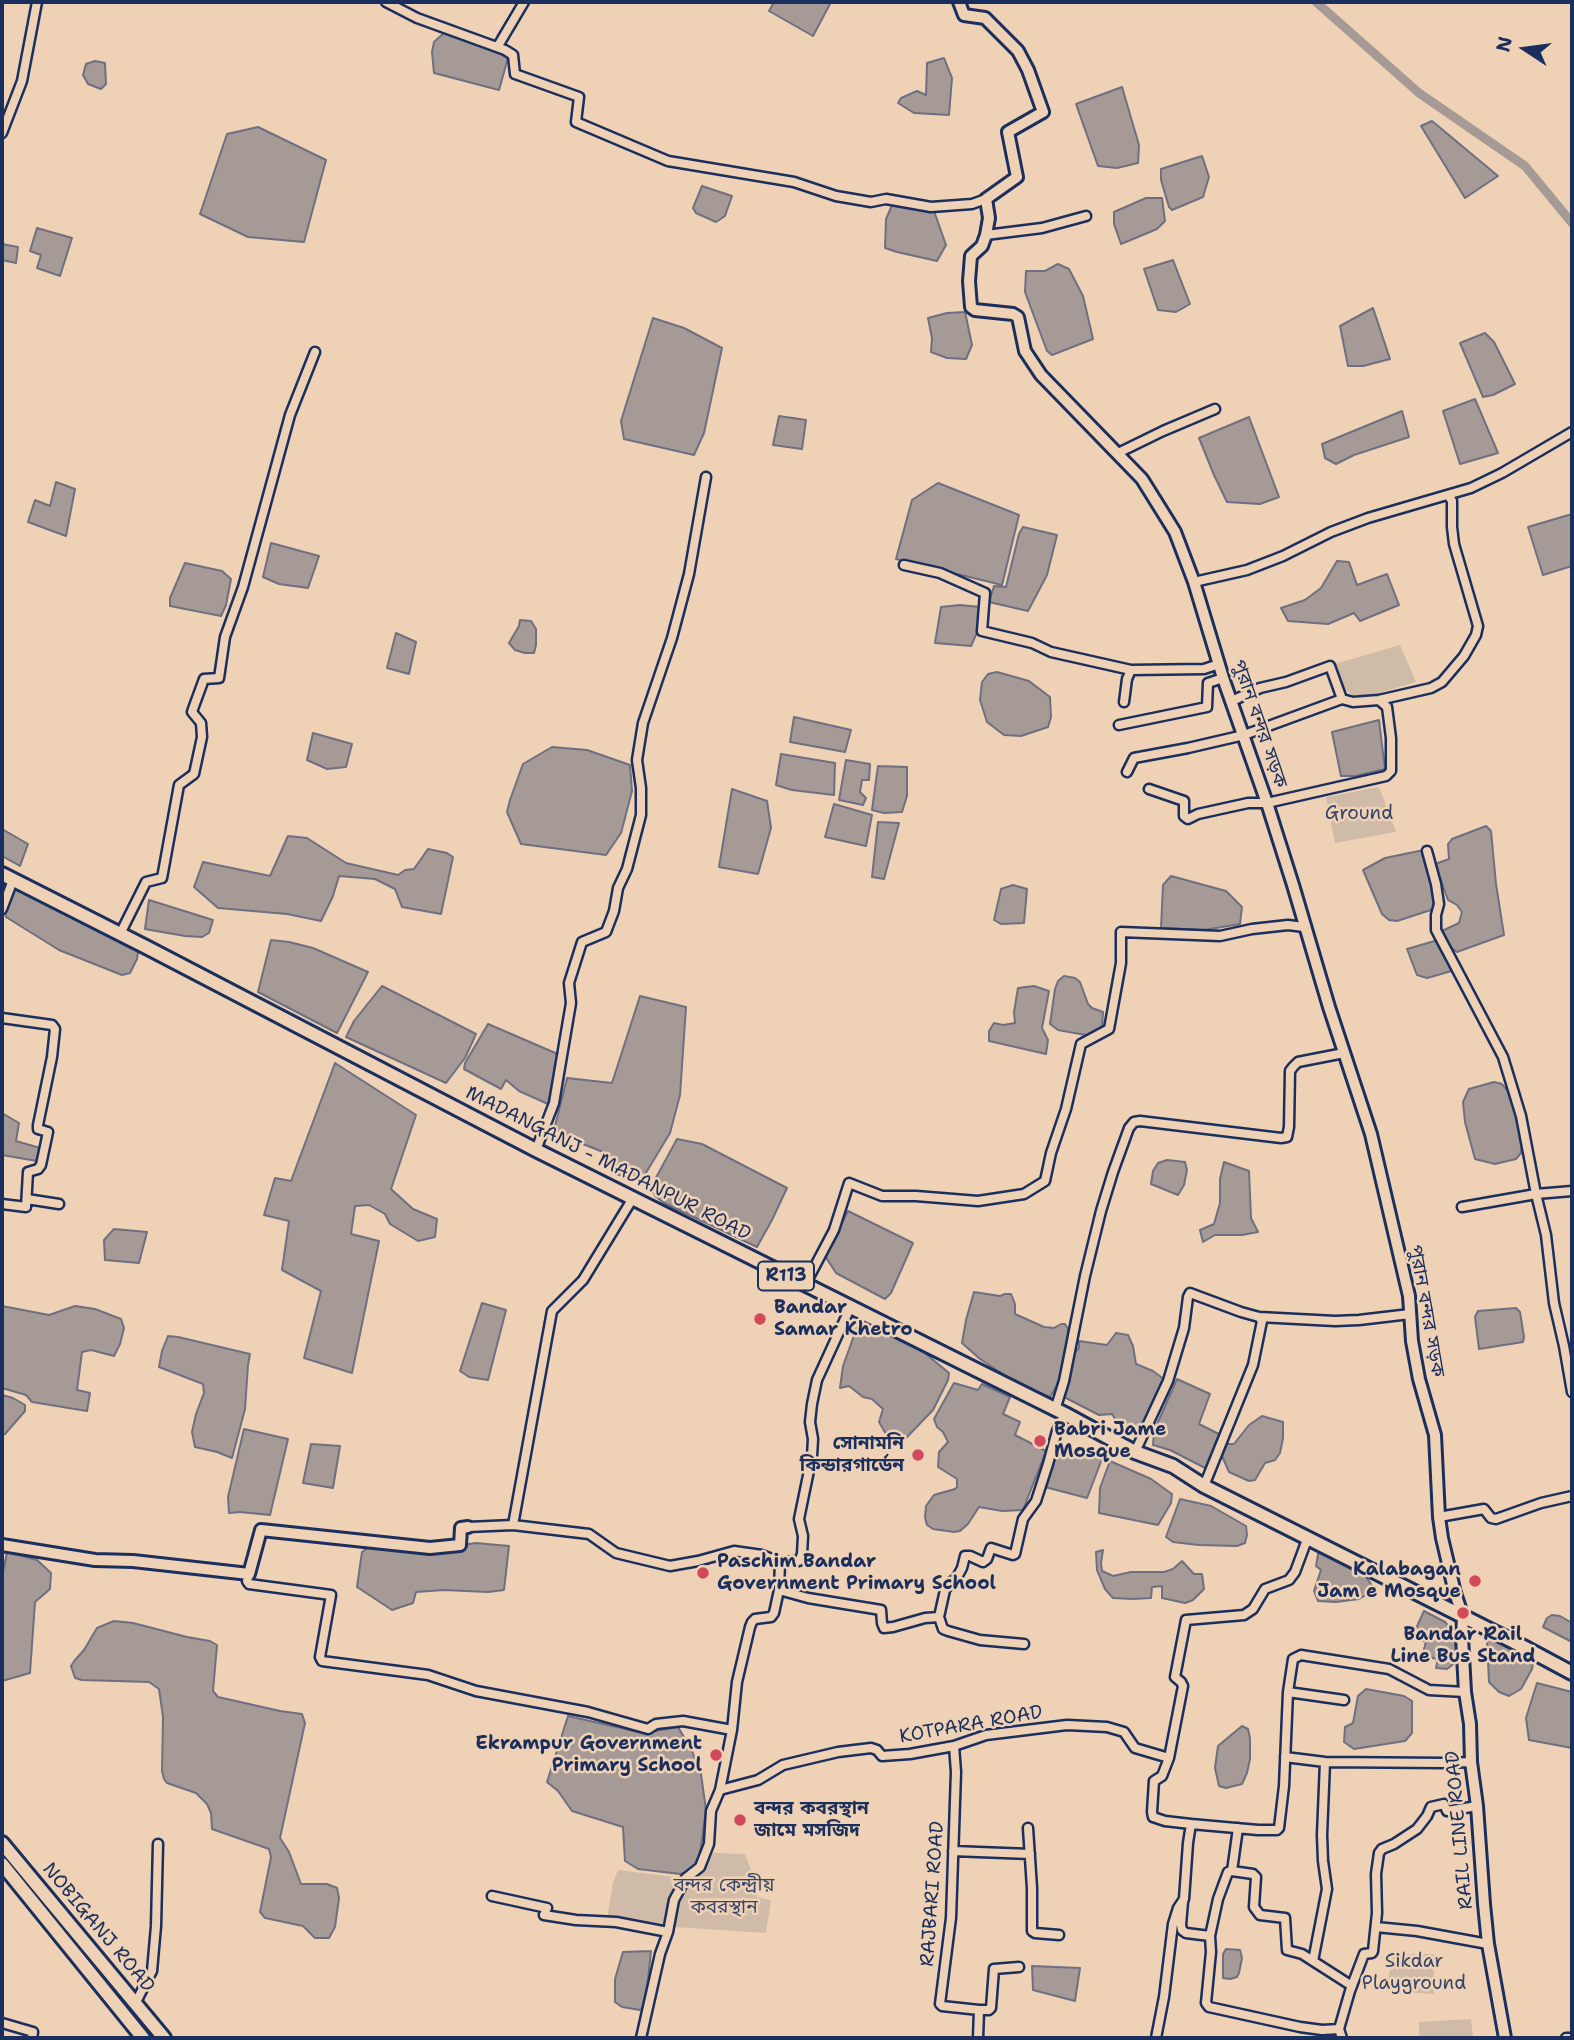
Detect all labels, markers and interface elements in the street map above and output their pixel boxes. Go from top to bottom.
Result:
north arrow [1490,14,1560,84]
text: N [1490,34,1518,54]
street label: পুরান বন্দর সড়ক [1226,657,1292,791]
park label: Ground [1325,803,1393,825]
street label: MADANGANJ - MADANPUR ROAD [462,1082,754,1246]
street label: পুরান বন্দর সড়ক [1403,1243,1449,1379]
road number: R113 [758,1261,814,1290]
place label: Bandar Samar Khetro [774,1297,913,1341]
marker: Bandar Samar Khetro [752,1311,768,1327]
place label: Babri Jame Mosque [1054,1419,1166,1463]
place label: সোনামনি কিন্ডারগার্ডেন [800,1433,904,1477]
marker: Babri Jame Mosque [1032,1433,1048,1449]
marker: সোনামনি কিন্ডারগার্ডেন [910,1447,926,1463]
place label: Paschim Bandar Government Primary School [717,1551,996,1595]
place label: Kalabagan Jam e Mosque [1317,1559,1461,1603]
marker: Paschim Bandar Government Primary School [695,1565,711,1581]
marker: Kalabagan Jam e Mosque [1467,1573,1483,1589]
marker: Bandar Rail Line Bus Stand [1455,1605,1471,1621]
place label: Bandar Rail Line Bus Stand [1390,1624,1536,1668]
street label: KOTPARA ROAD [898,1701,1044,1749]
place label: Ekrampur Government Primary School [475,1733,702,1777]
marker: Ekrampur Government Primary School [708,1747,724,1763]
street label: RAIL LINE ROAD [1442,1750,1478,1910]
place label: বন্দর কবরস্থান জামে মসজিদ [754,1798,869,1842]
marker: বন্দর কবরস্থান জামে মসজিদ [732,1812,748,1828]
street label: RAJBARI ROAD [917,1820,949,1968]
street label: NOBIGANJ ROAD [37,1859,159,1997]
park label: বন্দর কেন্দ্রীয় কবরস্থান [674,1875,774,1919]
park label: Sikdar Playground [1362,1951,1466,1995]

